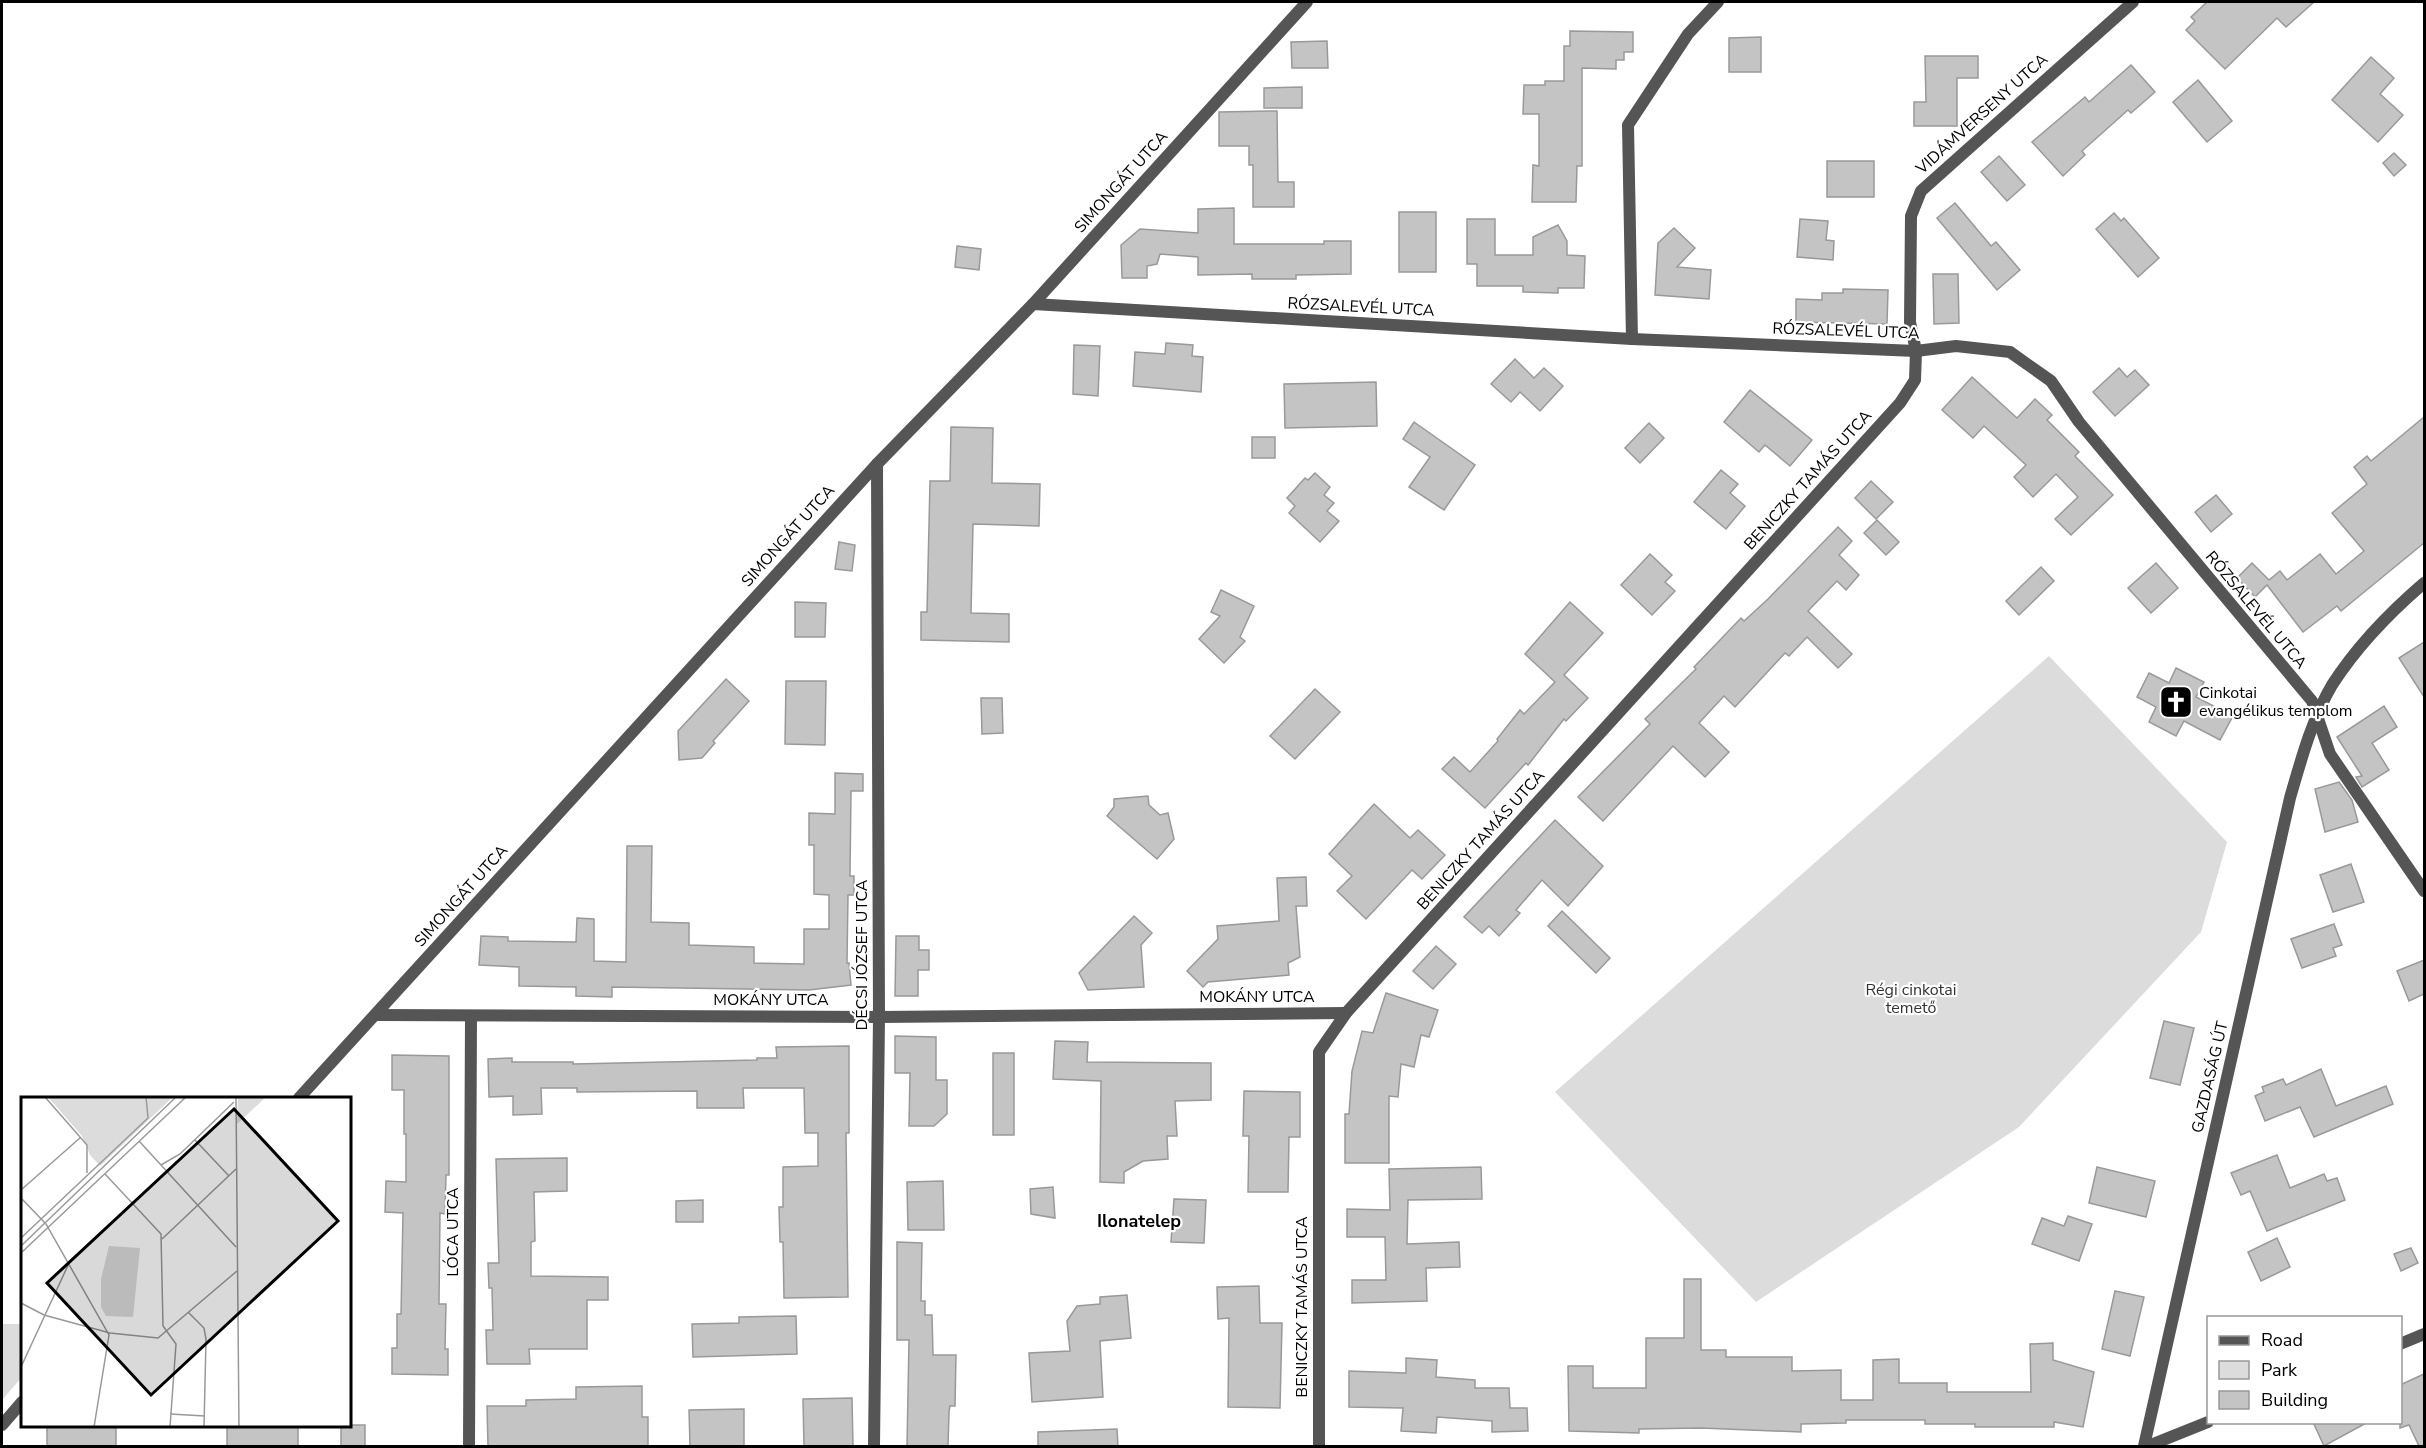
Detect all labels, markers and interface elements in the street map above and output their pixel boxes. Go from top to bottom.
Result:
street label: VIDÁMVERSENY UTCA [1911,49,2053,180]
street label: SIMONGÁT UTCA [1069,126,1173,238]
street label: RÓZSALEVÉL UTCA [1287,292,1435,322]
street label: RÓZSALEVÉL UTCA [1772,317,1920,345]
street label: BENICZKY TAMÁS UTCA [1739,405,1877,555]
street label: SIMONGÁT UTCA [736,480,840,592]
street label: RÓZSALEVÉL UTCA [2200,547,2312,674]
place label: Cinkotai evangélikus templom [2199,682,2352,722]
church icon: Cinkotai evangélikus templom [2158,684,2194,720]
street label: BENICZKY TAMÁS UTCA [1412,765,1550,915]
street label: SIMONGÁT UTCA [409,840,513,952]
street label: DÉCSI JÓZSEF UTCA [851,879,873,1031]
park label: Régi cinkotai temető [1866,979,1956,1019]
street label: MOKÁNY UTCA [1199,986,1315,1008]
street label: MOKÁNY UTCA [713,989,829,1011]
street label: GAZDASÁG ÚT [2186,1019,2234,1135]
inset map [21,1097,351,1427]
street label: LÓCA UTCA [442,1187,464,1277]
district label: Ilonatelep [1097,1209,1181,1233]
street label: BENICZKY TAMÁS UTCA [1291,1216,1313,1398]
legend [2207,1316,2402,1424]
text: Road [2261,1328,2303,1352]
text: Park [2261,1358,2298,1382]
text: Building [2261,1388,2328,1412]

